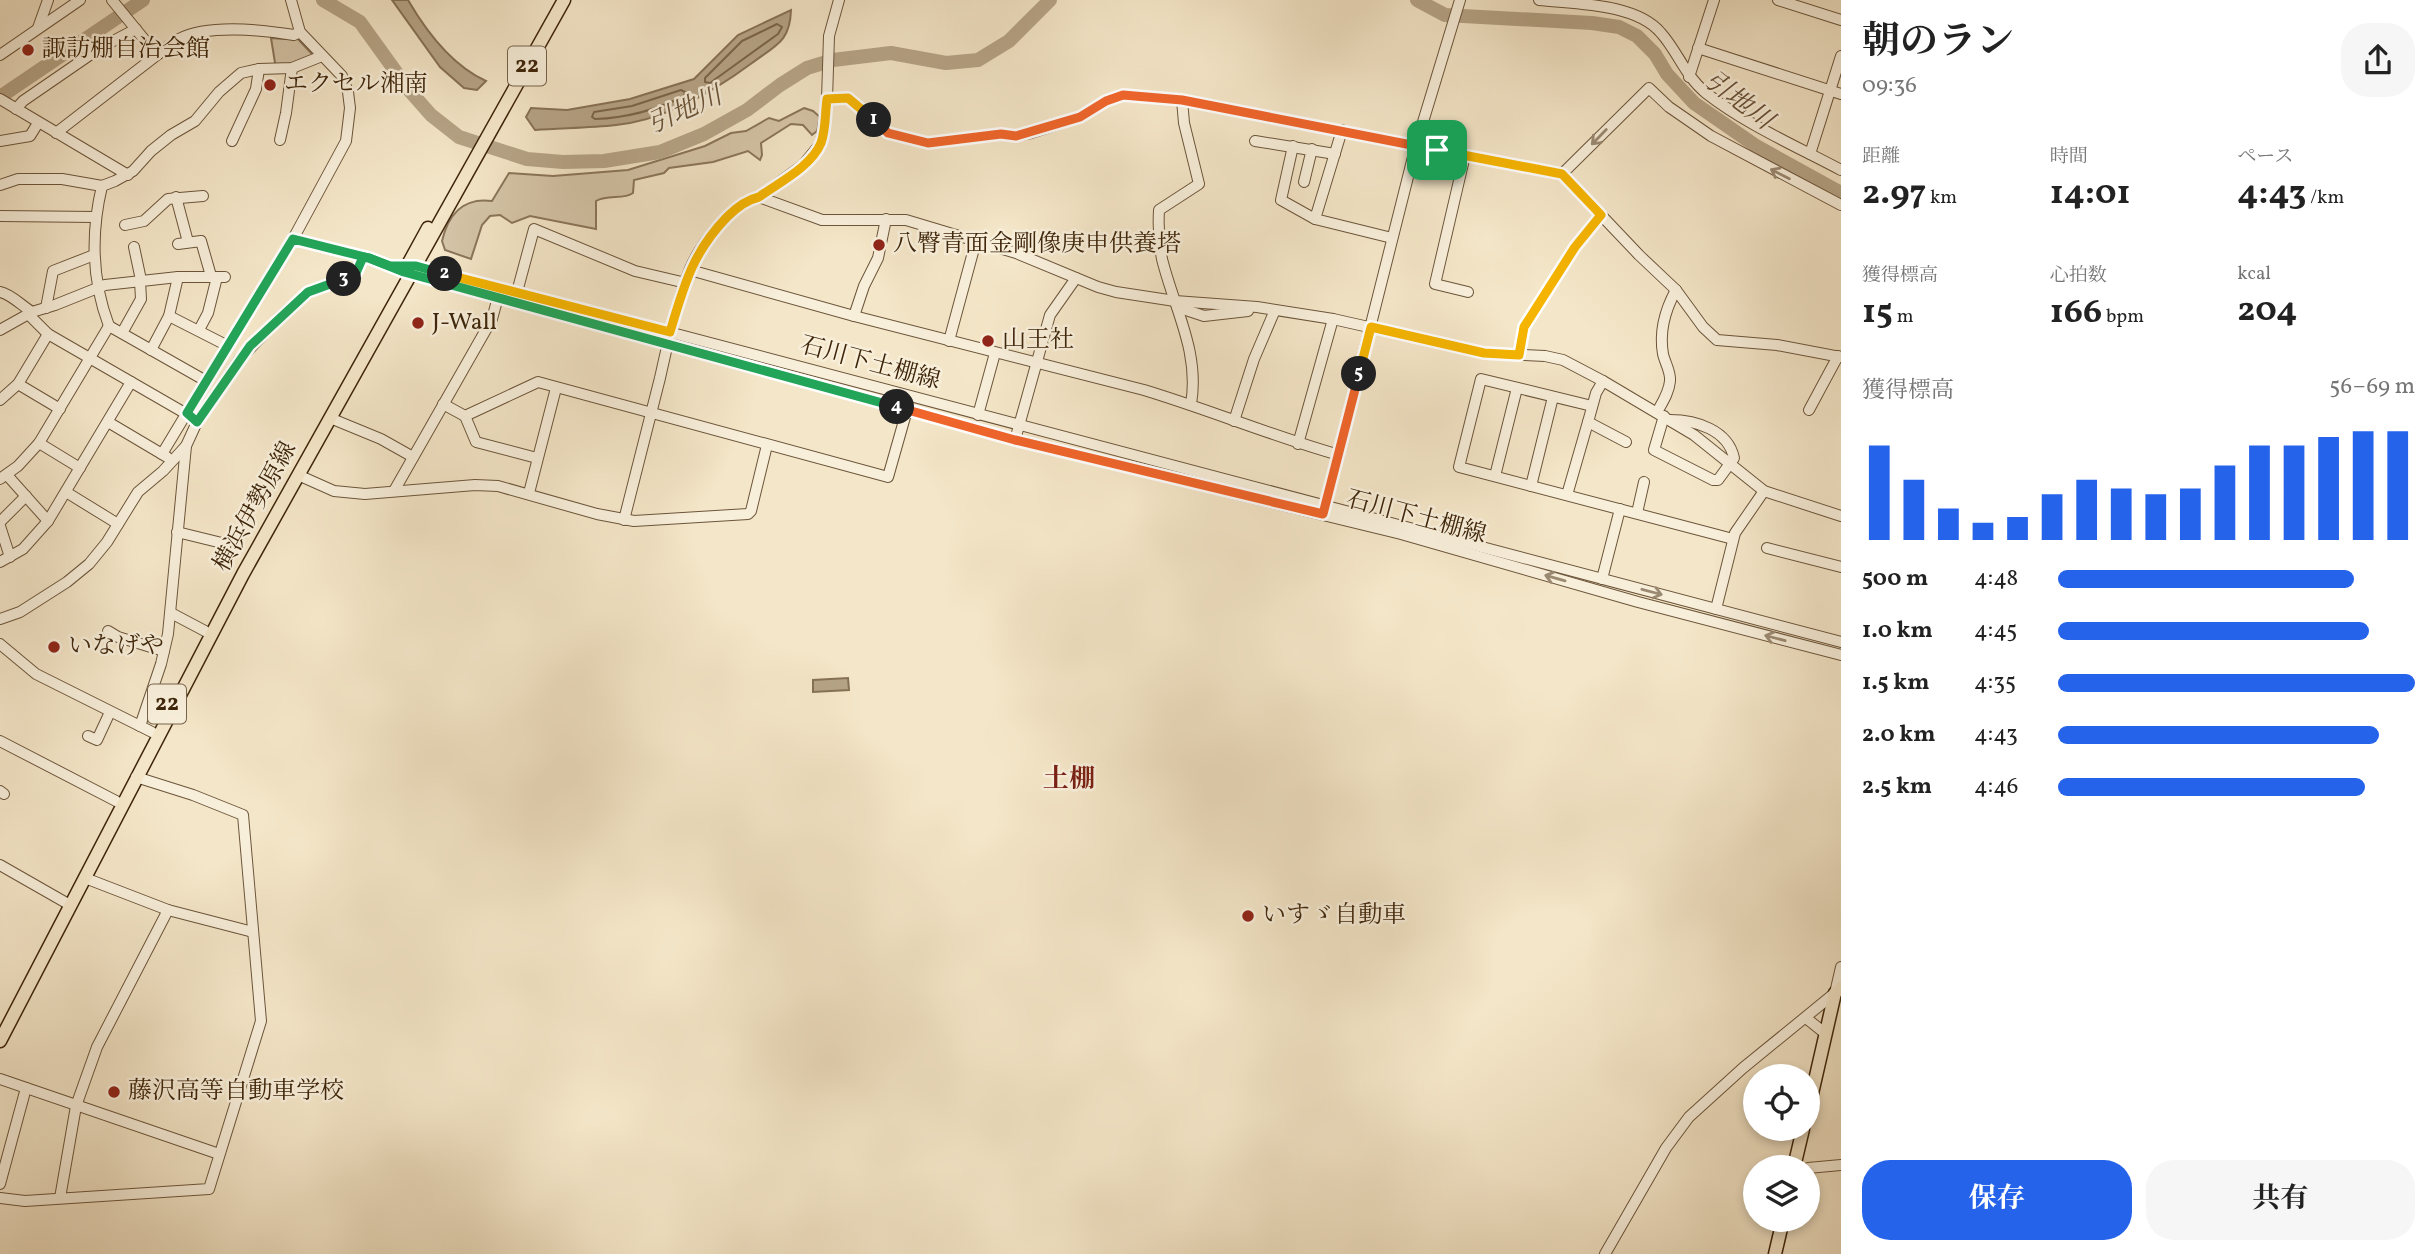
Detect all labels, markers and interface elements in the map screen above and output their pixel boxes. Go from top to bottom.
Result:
text: 朝のラン [1862,17,2014,70]
button: share [2341,23,2415,97]
place label: 諏訪棚自治会館 [42,33,210,67]
marker: 諏訪棚自治会館 [20,42,36,58]
road number: 22 [508,46,546,86]
water label: 引地川 [1696,63,1782,141]
place label: エクセル湘南 [284,68,428,102]
text: 09:36 [1862,70,1917,102]
marker: エクセル湘南 [262,77,278,93]
water label: 引地川 [642,77,731,143]
pin: 1 [856,102,892,138]
text: 1 [870,106,877,132]
pin [1407,120,1467,180]
one-way arrow [1590,129,1607,146]
icon: arrive [1418,131,1456,169]
text: 距離 [1862,144,1900,170]
text: 時間 [2050,144,2088,170]
text: ペース [2237,144,2293,170]
one-way arrow [1771,166,1791,180]
text: 2.97 [1862,170,1926,218]
text: 14:01 [2050,170,2131,218]
text: 4:43 [2237,170,2306,218]
text: km [1926,185,1957,211]
text: /km [2306,185,2344,211]
place label: 八臀青面金剛像庚申供養塔 [893,228,1181,262]
marker: 八臀青面金剛像庚申供養塔 [871,237,887,253]
pin: 2 [428,256,462,292]
text: 2 [440,260,449,286]
text: kcal [2237,261,2271,287]
pin: 3 [326,262,362,296]
text: 獲得標高 [1862,263,1938,289]
text: 心拍数 [2050,263,2107,289]
text: 3 [339,265,348,291]
text: 204 [2237,287,2298,335]
text: 15 [1862,289,1893,337]
text: 166 [2050,289,2102,337]
text: m [1893,304,1914,330]
text: bpm [2102,304,2144,330]
place label: J-Wall [432,306,497,340]
marker: J-Wall [410,315,426,331]
place label: 山王社 [1002,324,1074,358]
street label: 石川下土棚線 [796,329,944,399]
marker: 山王社 [980,333,996,349]
pin: 5 [1342,356,1376,392]
text: 5 [1354,360,1363,386]
text: 56–69 m [2329,371,2415,403]
text: 獲得標高 [1862,375,1954,407]
pin: 4 [880,390,914,424]
text: 4 [891,393,902,419]
street label: 横浜伊勢原線 [206,436,306,578]
street label: 石川下土棚線 [1342,483,1490,553]
text: 500 m [1862,563,1928,595]
text: 4:48 [1974,563,2018,595]
one-way arrow [1545,571,1567,584]
one-way arrow [1640,586,1662,599]
text: 1.0 km [1862,615,1933,647]
text: 4:45 [1974,615,2017,647]
place label: いなげや [68,630,164,664]
one-way arrow [1764,631,1787,644]
marker: いなげや [46,639,62,655]
text: 1.5 km [1862,667,1929,699]
text: 4:35 [1974,667,2016,699]
road number: 22 [148,684,186,724]
text: 2.0 km [1862,719,1935,751]
text: 4:43 [1974,719,2018,751]
district label: 土棚 [1043,762,1095,798]
text: 2.5 km [1862,771,1932,803]
text: 4:46 [1974,771,2018,803]
place label: いすゞ自動車 [1262,899,1406,933]
marker: いすゞ自動車 [1240,908,1256,924]
map controls [1743,1064,1820,1232]
button: locate [1743,1064,1820,1141]
place label: 藤沢高等自動車学校 [128,1075,344,1109]
marker: 藤沢高等自動車学校 [106,1084,122,1100]
button: layers [1743,1155,1820,1232]
button: 保存 [1862,1160,2132,1240]
button: 共有 [2146,1160,2415,1240]

